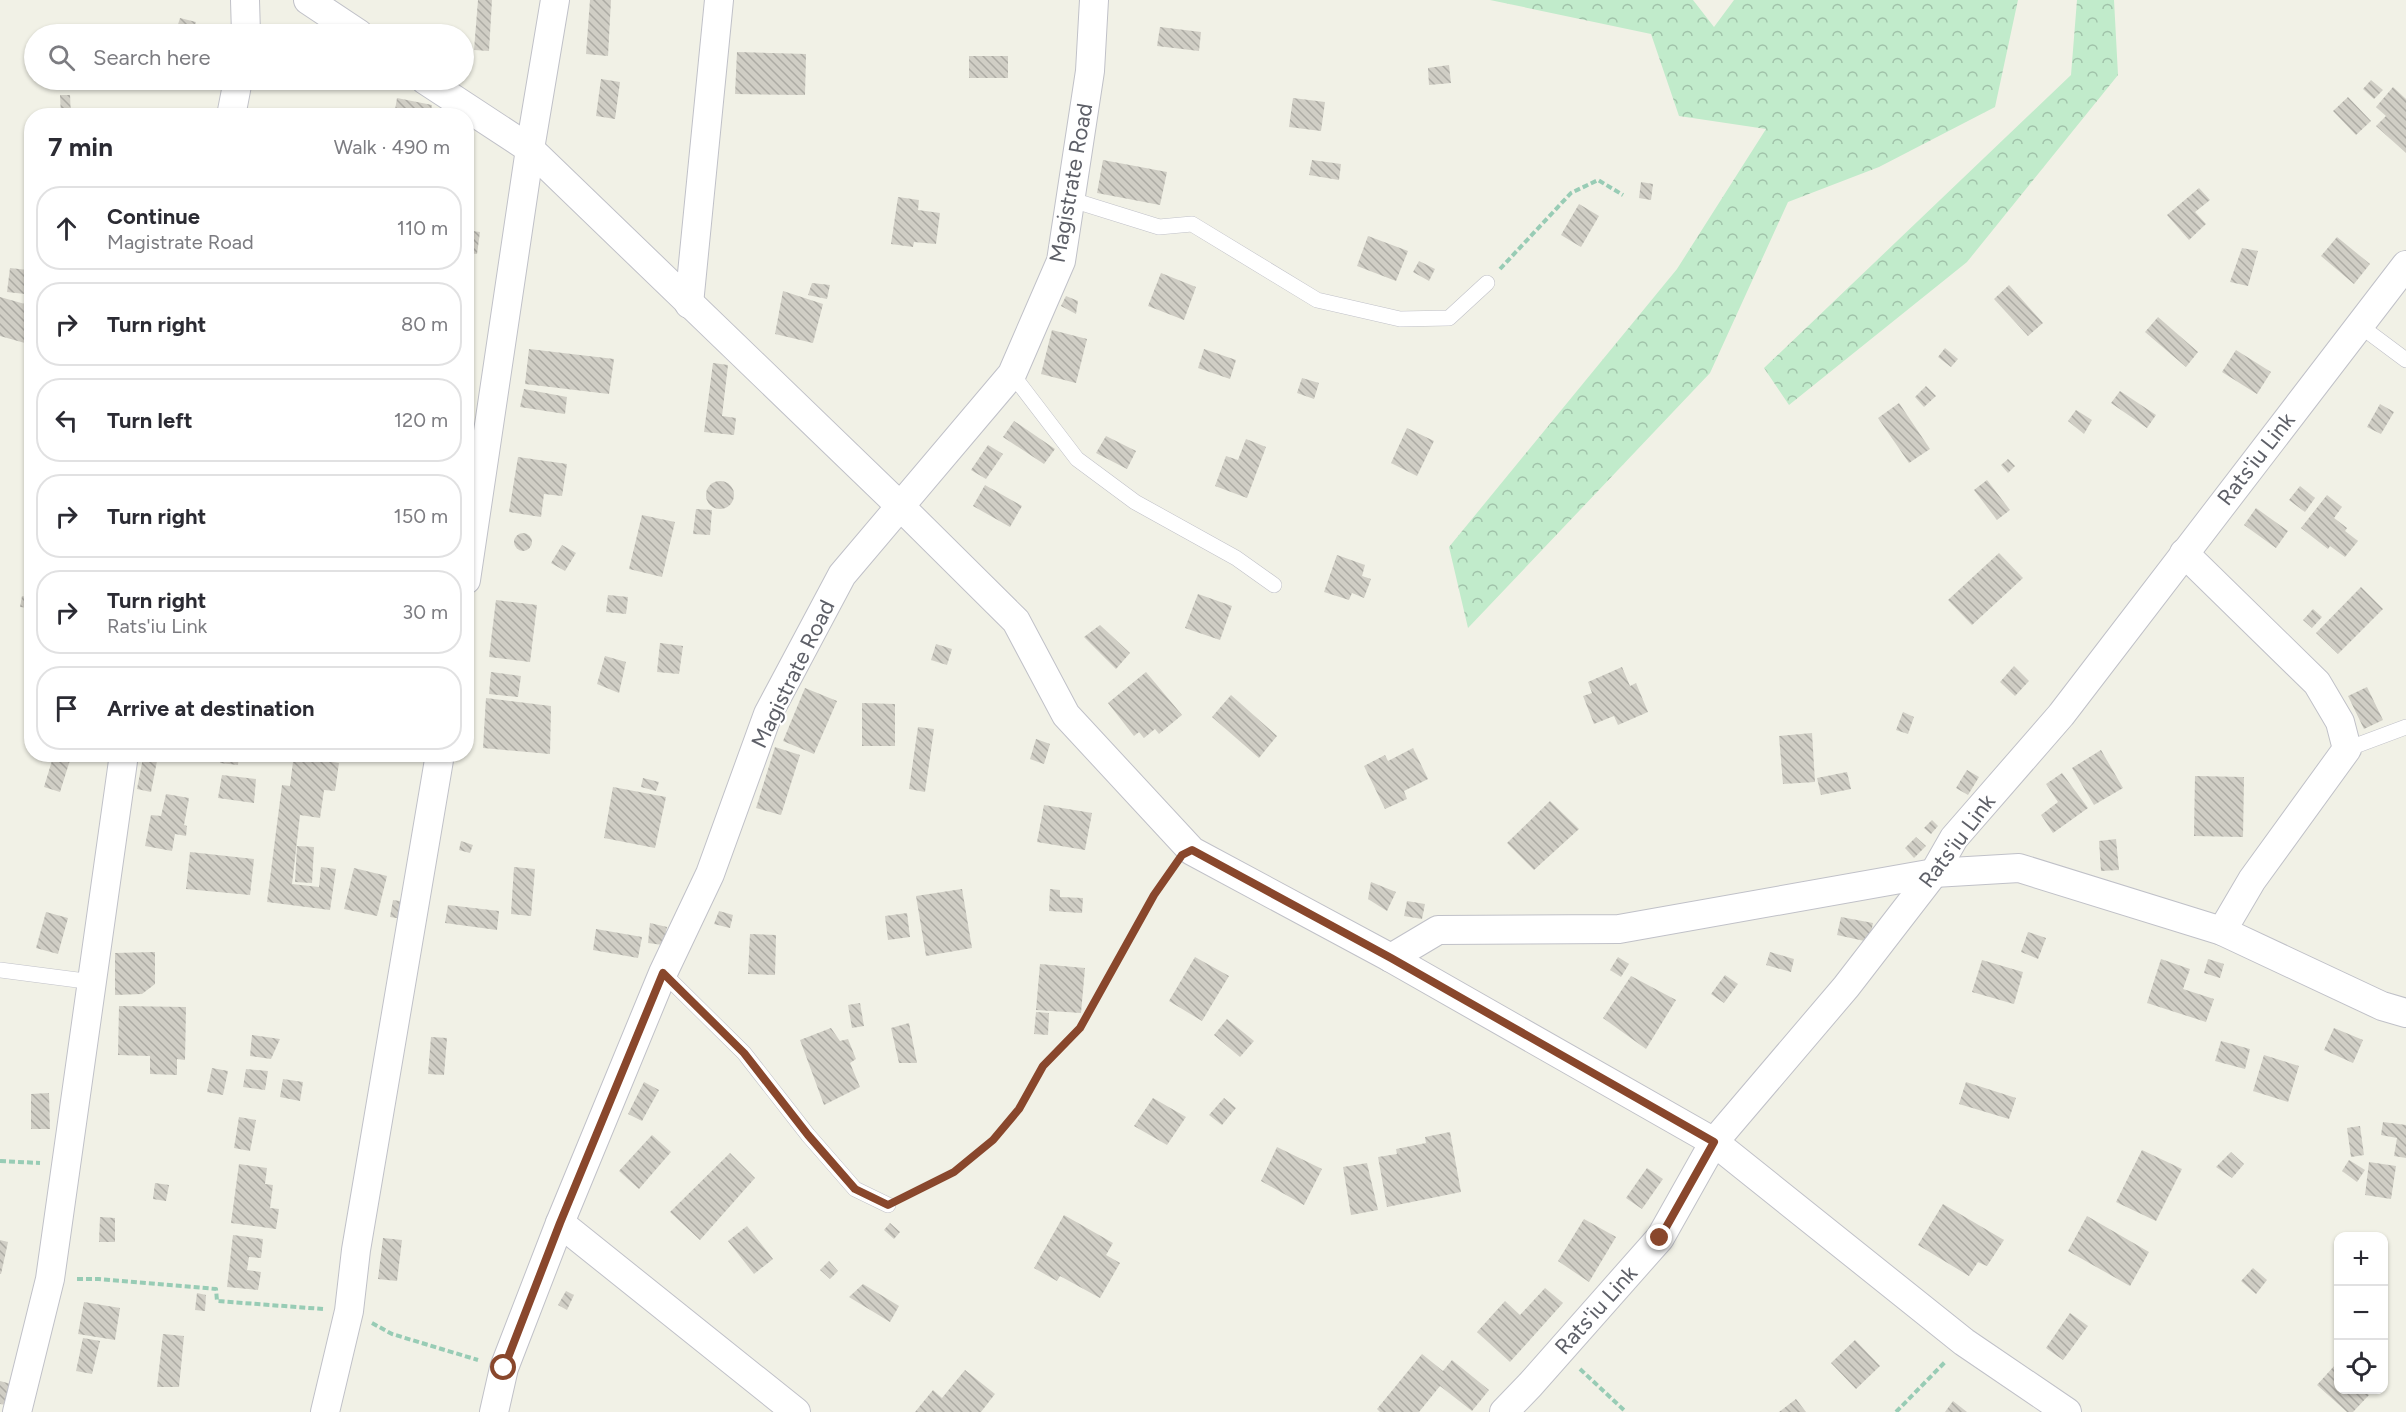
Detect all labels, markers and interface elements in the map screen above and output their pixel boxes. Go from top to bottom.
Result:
search box [24,24,474,90]
icon: search [45,41,78,74]
text: Search here [93,44,211,71]
street label: Magistrate Road [1044,101,1098,265]
text: 7 min [48,131,113,163]
text: Walk · 490 m [334,135,450,159]
text: Continue [107,203,200,230]
icon: ahead [50,212,83,245]
text: 110 m [397,216,448,240]
text: Magistrate Road [107,230,254,254]
icon: right [50,308,83,341]
text: Turn right [107,311,206,338]
text: 80 m [401,312,448,336]
icon: left [50,404,83,437]
text: Turn left [107,407,193,434]
street label: Rats'iu Link [2211,407,2301,511]
text: 120 m [394,408,448,432]
icon: right [50,500,83,533]
text: Turn right [107,503,206,530]
text: 150 m [393,504,448,528]
text: Turn right [107,587,206,614]
icon: right [50,596,83,629]
street label: Magistrate Road [745,596,841,752]
text: 30 m [402,600,448,624]
text: Rats'iu Link [107,614,207,638]
icon: arrive [50,692,83,725]
text: Arrive at destination [107,695,315,722]
street label: Rats'iu Link [1913,789,2001,893]
route end [1646,1224,1672,1250]
map controls [2334,1232,2388,1394]
button: + [2334,1232,2388,1286]
street label: Rats'iu Link [1549,1260,1643,1360]
button: − [2334,1286,2388,1340]
button: locate [2334,1340,2388,1394]
route start [490,1354,516,1380]

